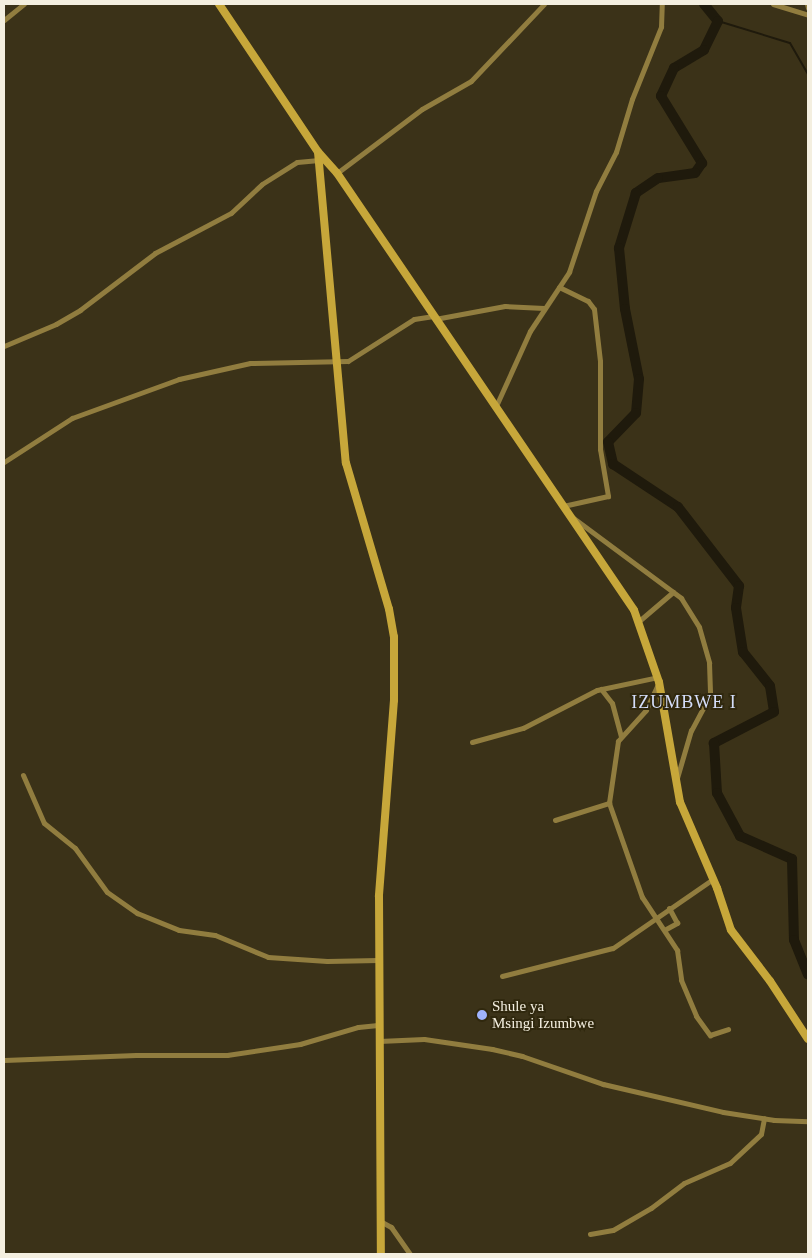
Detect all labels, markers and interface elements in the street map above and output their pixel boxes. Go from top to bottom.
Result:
district label: IZUMBWE I [630,691,738,713]
place label: Shule ya Msingi Izumbwe [492,997,594,1032]
marker: Shule ya Msingi Izumbwe [476,1009,488,1021]

